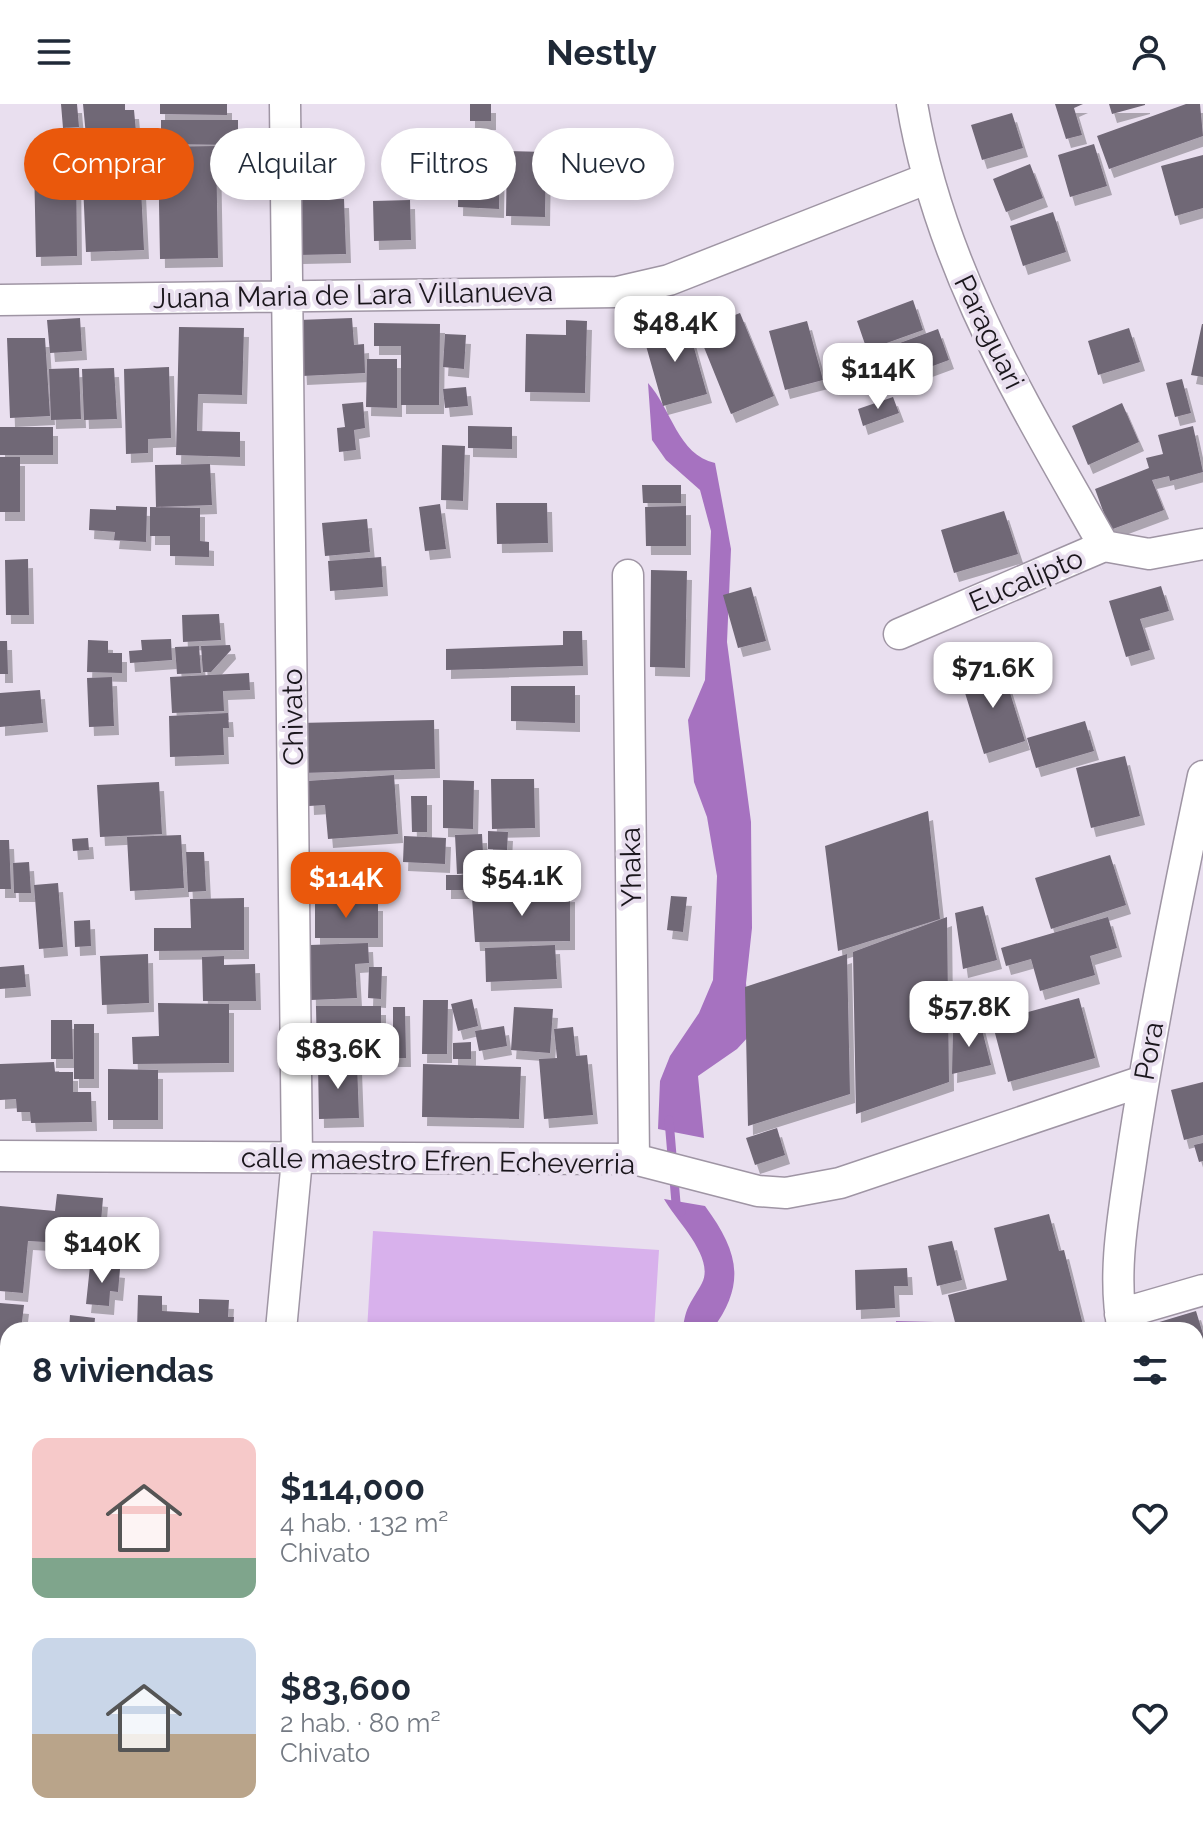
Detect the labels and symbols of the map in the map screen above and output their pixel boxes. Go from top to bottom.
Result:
street label: Paraguari [947,270,1031,394]
street label: Juana Maria de Lara Villanueva [153,275,553,315]
pin: $48.4K [610,296,740,364]
pin: $114K [822,343,934,411]
street label: Eucalipto [964,541,1088,619]
pin: $71.6K [928,642,1058,710]
street label: Chivato [276,668,310,766]
street label: Yhaka [614,827,648,907]
pin: $54.1K [457,850,587,918]
pin: $114K [290,852,402,920]
pin: $57.8K [904,981,1034,1049]
street label: Pora [1128,1019,1170,1083]
pin: $83.6K [273,1023,403,1091]
street label: calle maestro Efren Echeverria [241,1141,635,1181]
pin: $140K [46,1217,158,1285]

